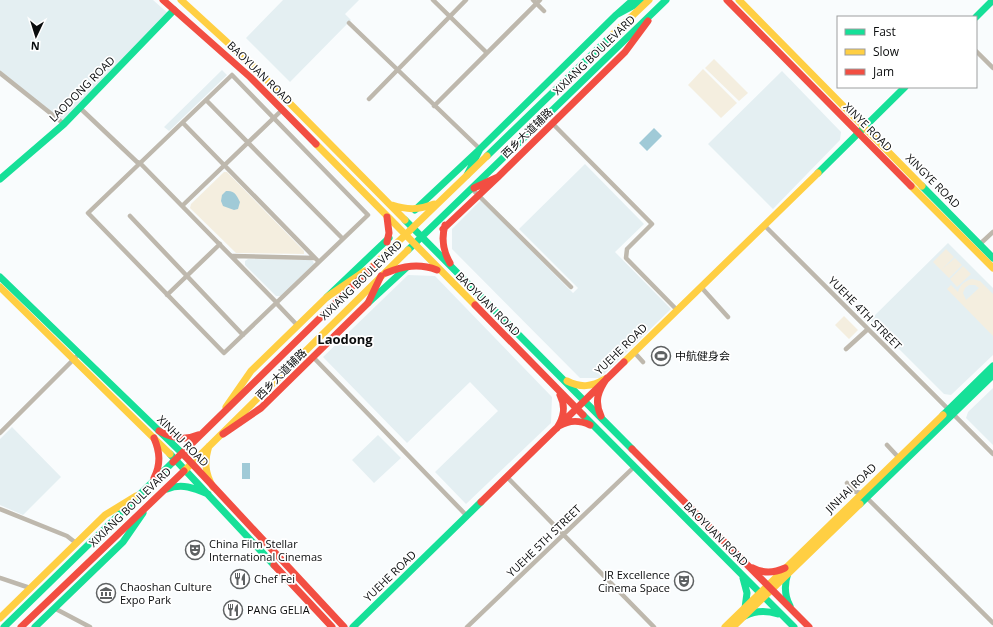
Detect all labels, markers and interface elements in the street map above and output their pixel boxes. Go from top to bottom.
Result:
street label: XIXIANG BOULEVARD [549,11,638,98]
north arrow [16,16,56,56]
legend [837,16,977,88]
text: Fast [873,23,896,40]
street label: BAOYUAN ROAD [225,38,296,108]
text: N [30,39,40,54]
text: Slow [873,43,900,60]
street label: LAODONG ROAD [46,52,118,125]
text: Jam [872,63,894,80]
street label: XINYE ROAD [841,99,896,154]
street label: 西乡大道辅路 [498,104,556,161]
street label: XINGYE ROAD [903,150,964,211]
street label: XIXIANG BOULEVARD [316,236,405,323]
street label: BAOYUAN ROAD [453,268,524,339]
street label: YUEHE 4TH STREET [825,273,905,353]
street label: YUEHE ROAD [591,320,650,378]
district label: Laodong [317,330,373,348]
street label: 西乡大道辅路 [252,345,309,402]
sports icon: 中航健身会 [650,345,672,367]
place label: 中航健身会 [675,348,730,363]
street label: XINHU ROAD [154,412,212,470]
street label: JINHAI ROAD [821,459,879,517]
street label: XIXIANG BOULEVARD [85,463,174,550]
street label: BAOYUAN ROAD [681,498,752,569]
street label: YUEHE 5TH STREET [503,501,584,580]
place label: China Film Stellar International Cinemas [209,536,322,564]
theatre icon: China Film Stellar International Cinemas [184,539,206,561]
street label: YUEHE ROAD [360,547,419,605]
place label: JR Excellence Cinema Space [598,567,670,595]
restaurant icon: Chef Fei [229,568,251,590]
theatre icon: JR Excellence Cinema Space [673,570,695,592]
place label: Chef Fei [254,571,295,586]
place label: Chaoshan Culture Expo Park [120,579,212,607]
museum icon: Chaoshan Culture Expo Park [95,582,117,604]
restaurant icon: PANG GELIA [222,599,244,621]
place label: PANG GELIA [247,602,310,617]

